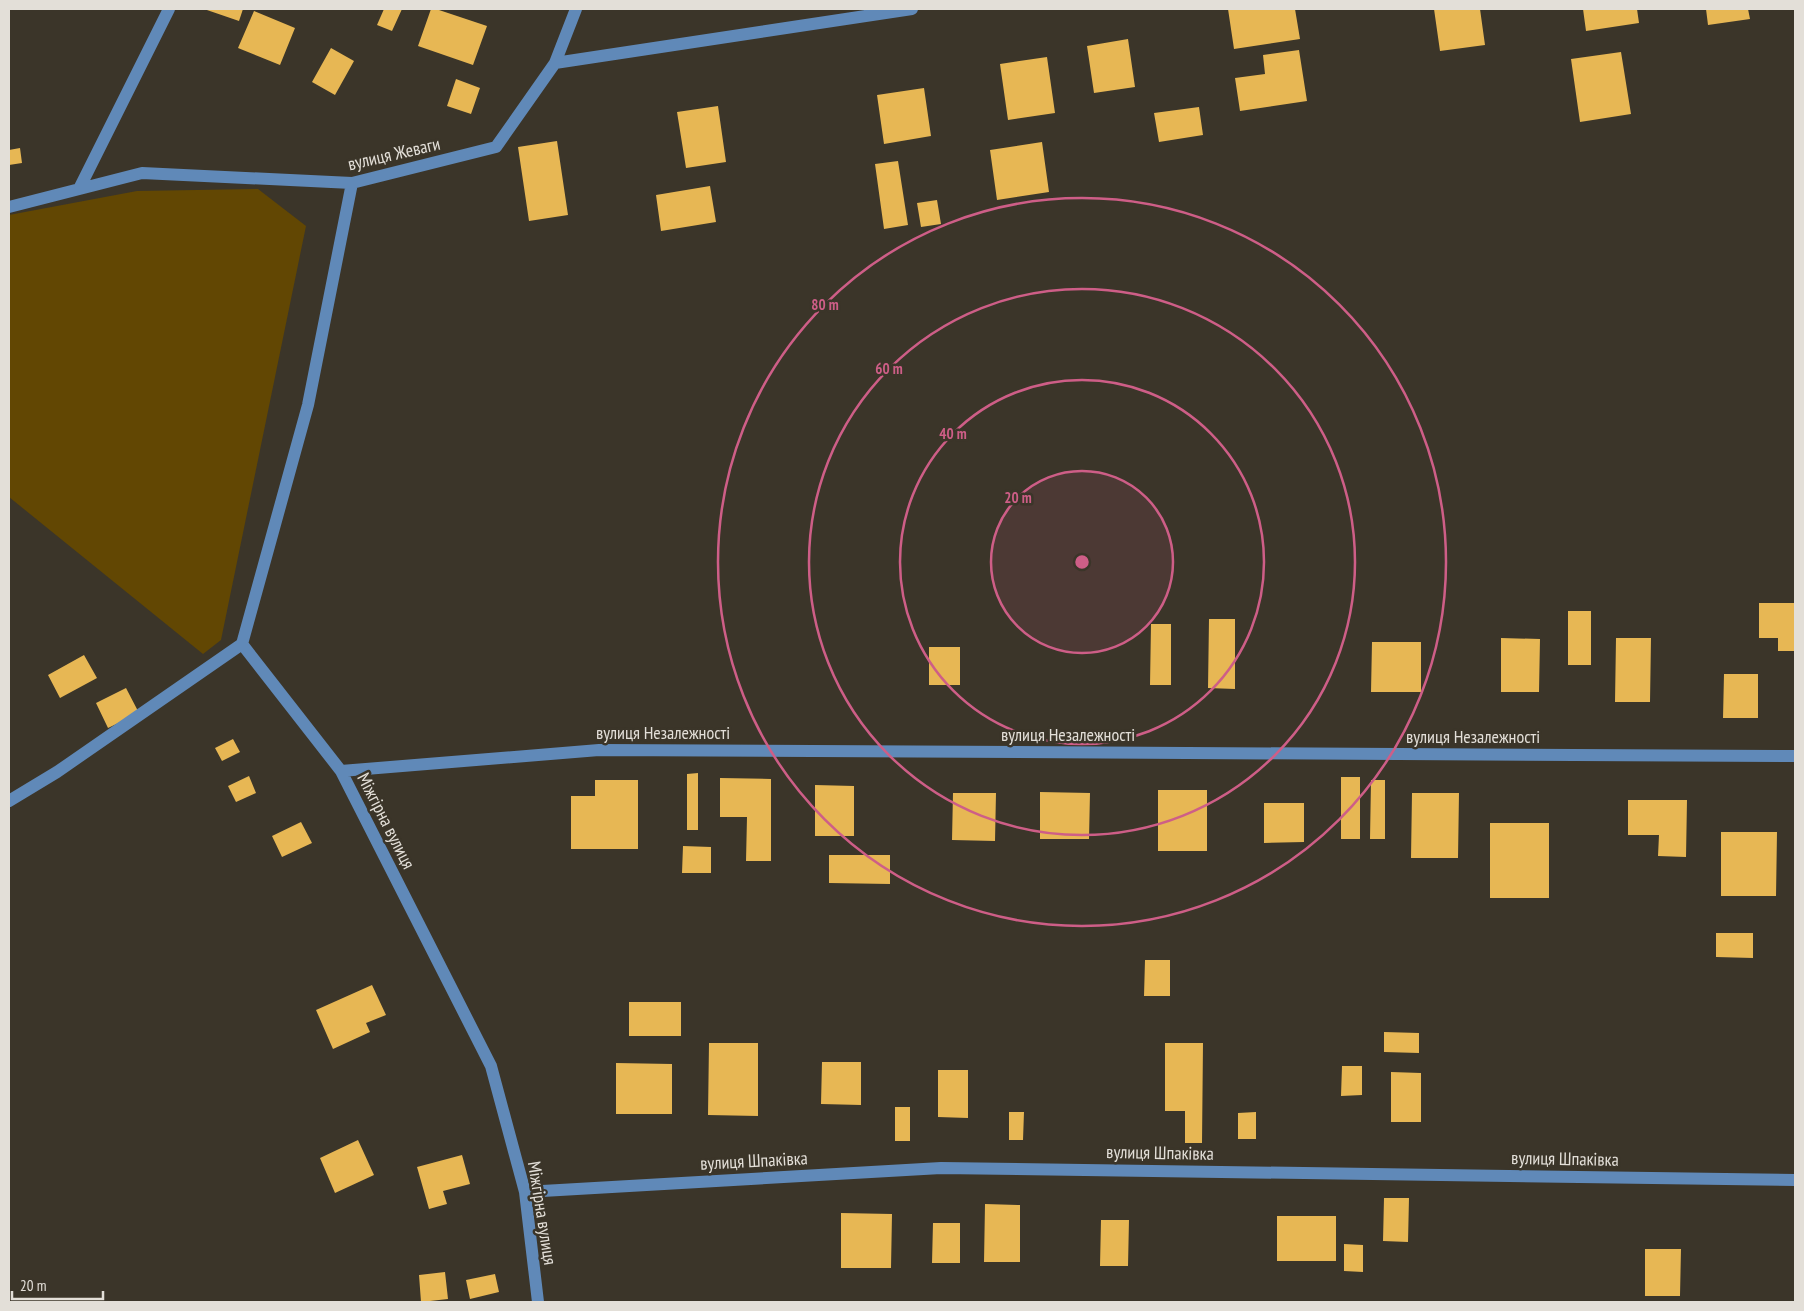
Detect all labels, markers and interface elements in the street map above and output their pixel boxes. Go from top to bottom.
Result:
street label: вулиця Жеваги [345,132,442,175]
text: 80 m [811,295,839,314]
text: 60 m [875,359,903,378]
text: 40 m [939,424,967,443]
text: 20 m [1004,488,1032,507]
centre of rings [1073,553,1091,571]
street label: вулиця Незалежності [596,721,730,744]
street label: вулиця Незалежності [1001,723,1135,746]
street label: вулиця Незалежності [1406,725,1540,748]
street label: Міжгірна вулиця [352,769,421,873]
street label: вулиця Шпаківка [1106,1140,1214,1165]
street label: вулиця Шпаківка [700,1146,808,1175]
street label: вулиця Шпаківка [1511,1146,1619,1171]
street label: Міжгірна вулиця [523,1159,562,1267]
scale bar [12,1268,104,1300]
text: 20 m [20,1276,46,1295]

